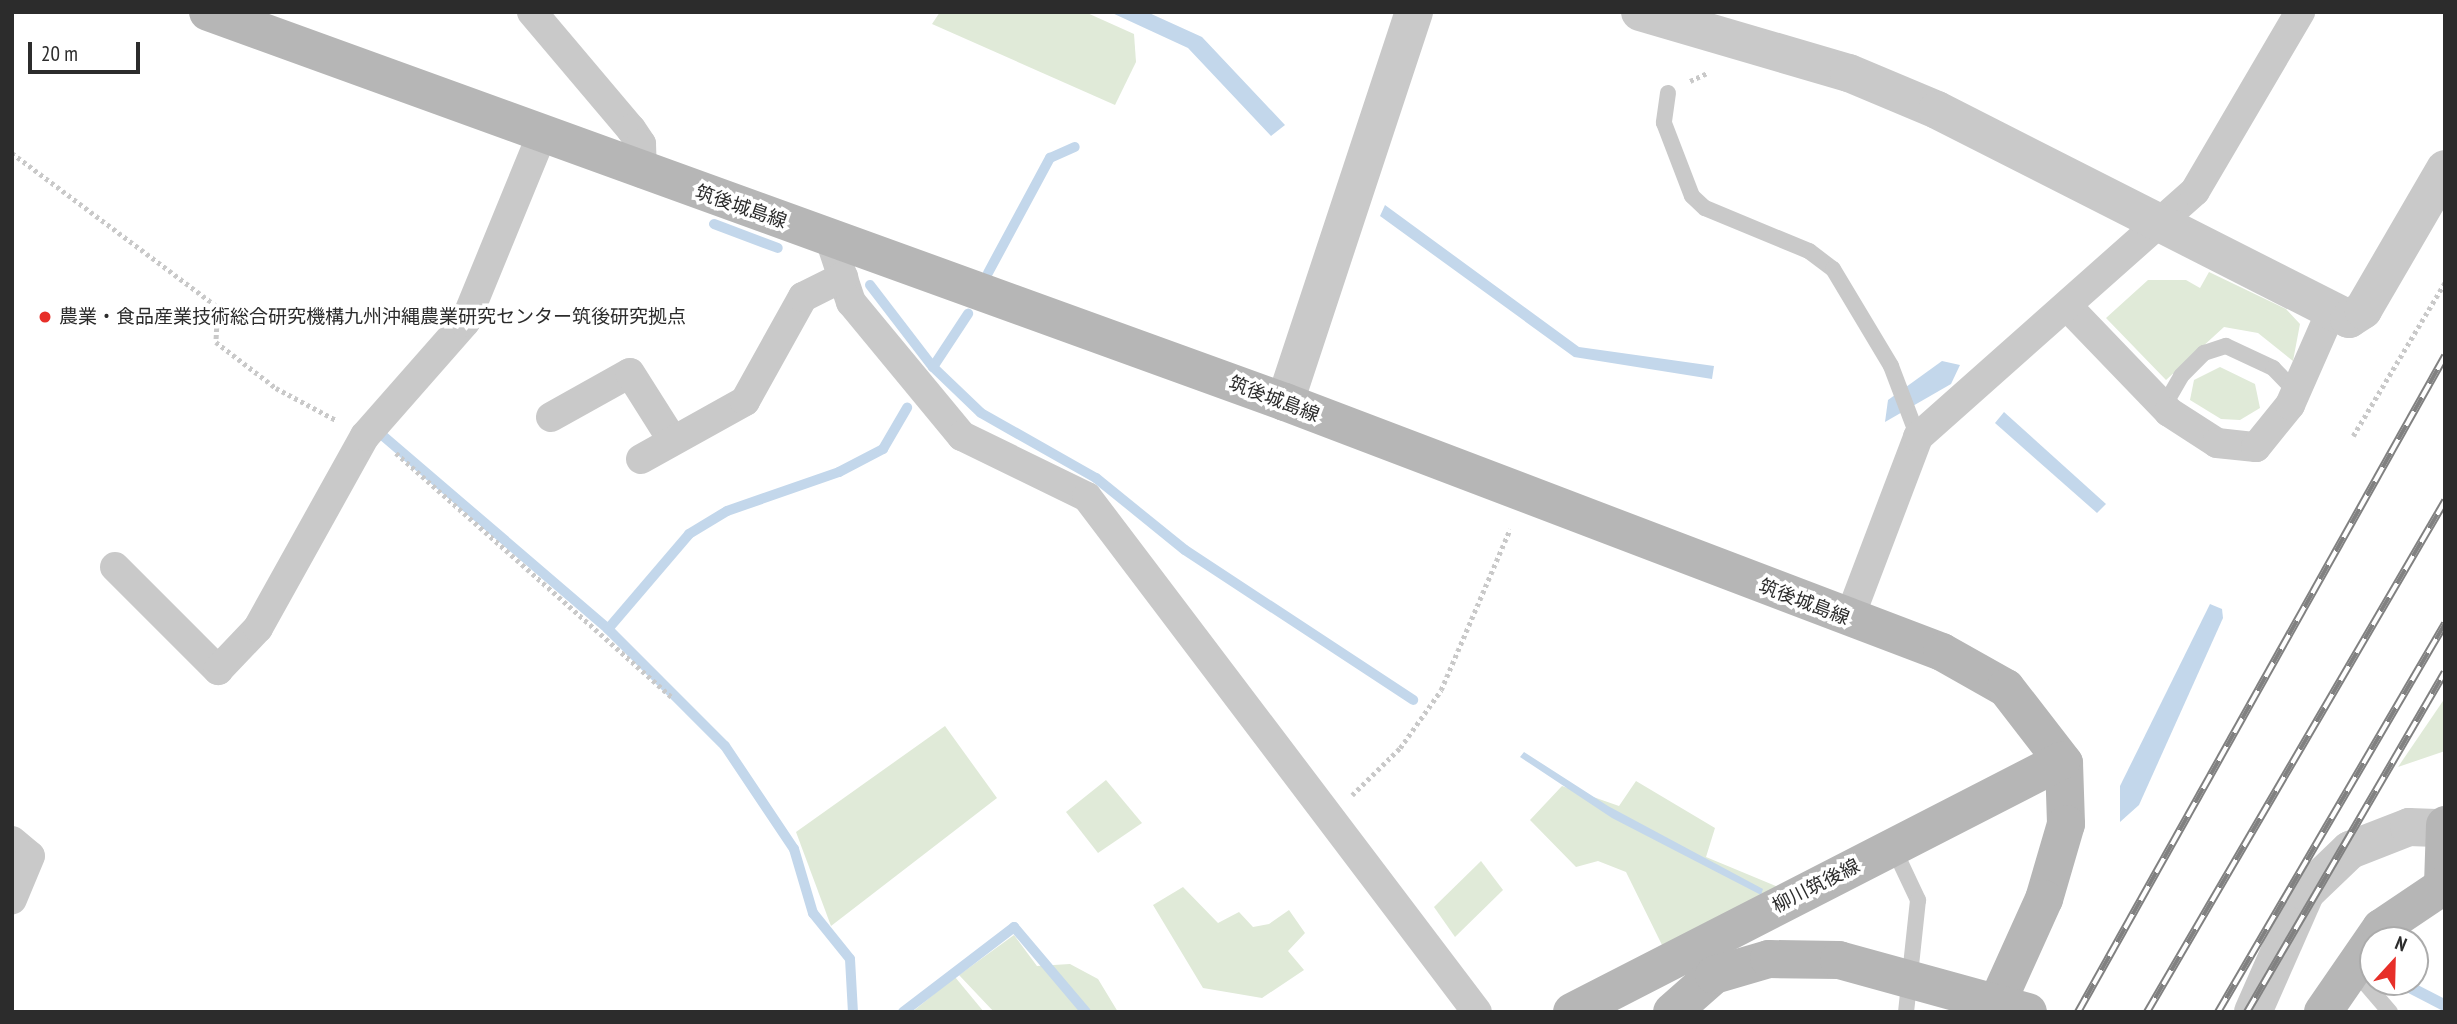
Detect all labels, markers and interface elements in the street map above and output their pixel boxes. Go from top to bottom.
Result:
scale bar [32,28,144,72]
text: 20 m [41,40,78,67]
street label: 筑後城島線 [692,181,790,233]
place label: 農業・食品産業技術総合研究機構九州沖縄農業研究センター筑後研究拠点 [59,306,686,328]
marker: 農業・食品産業技術総合研究機構九州沖縄農業研究センター筑後研究拠点 [37,309,53,325]
street label: 筑後城島線 [1226,371,1322,427]
street label: 筑後城島線 [1756,574,1852,630]
street label: 柳川筑後線 [1769,854,1863,918]
north arrow [2359,926,2429,996]
text: N [2392,930,2410,956]

